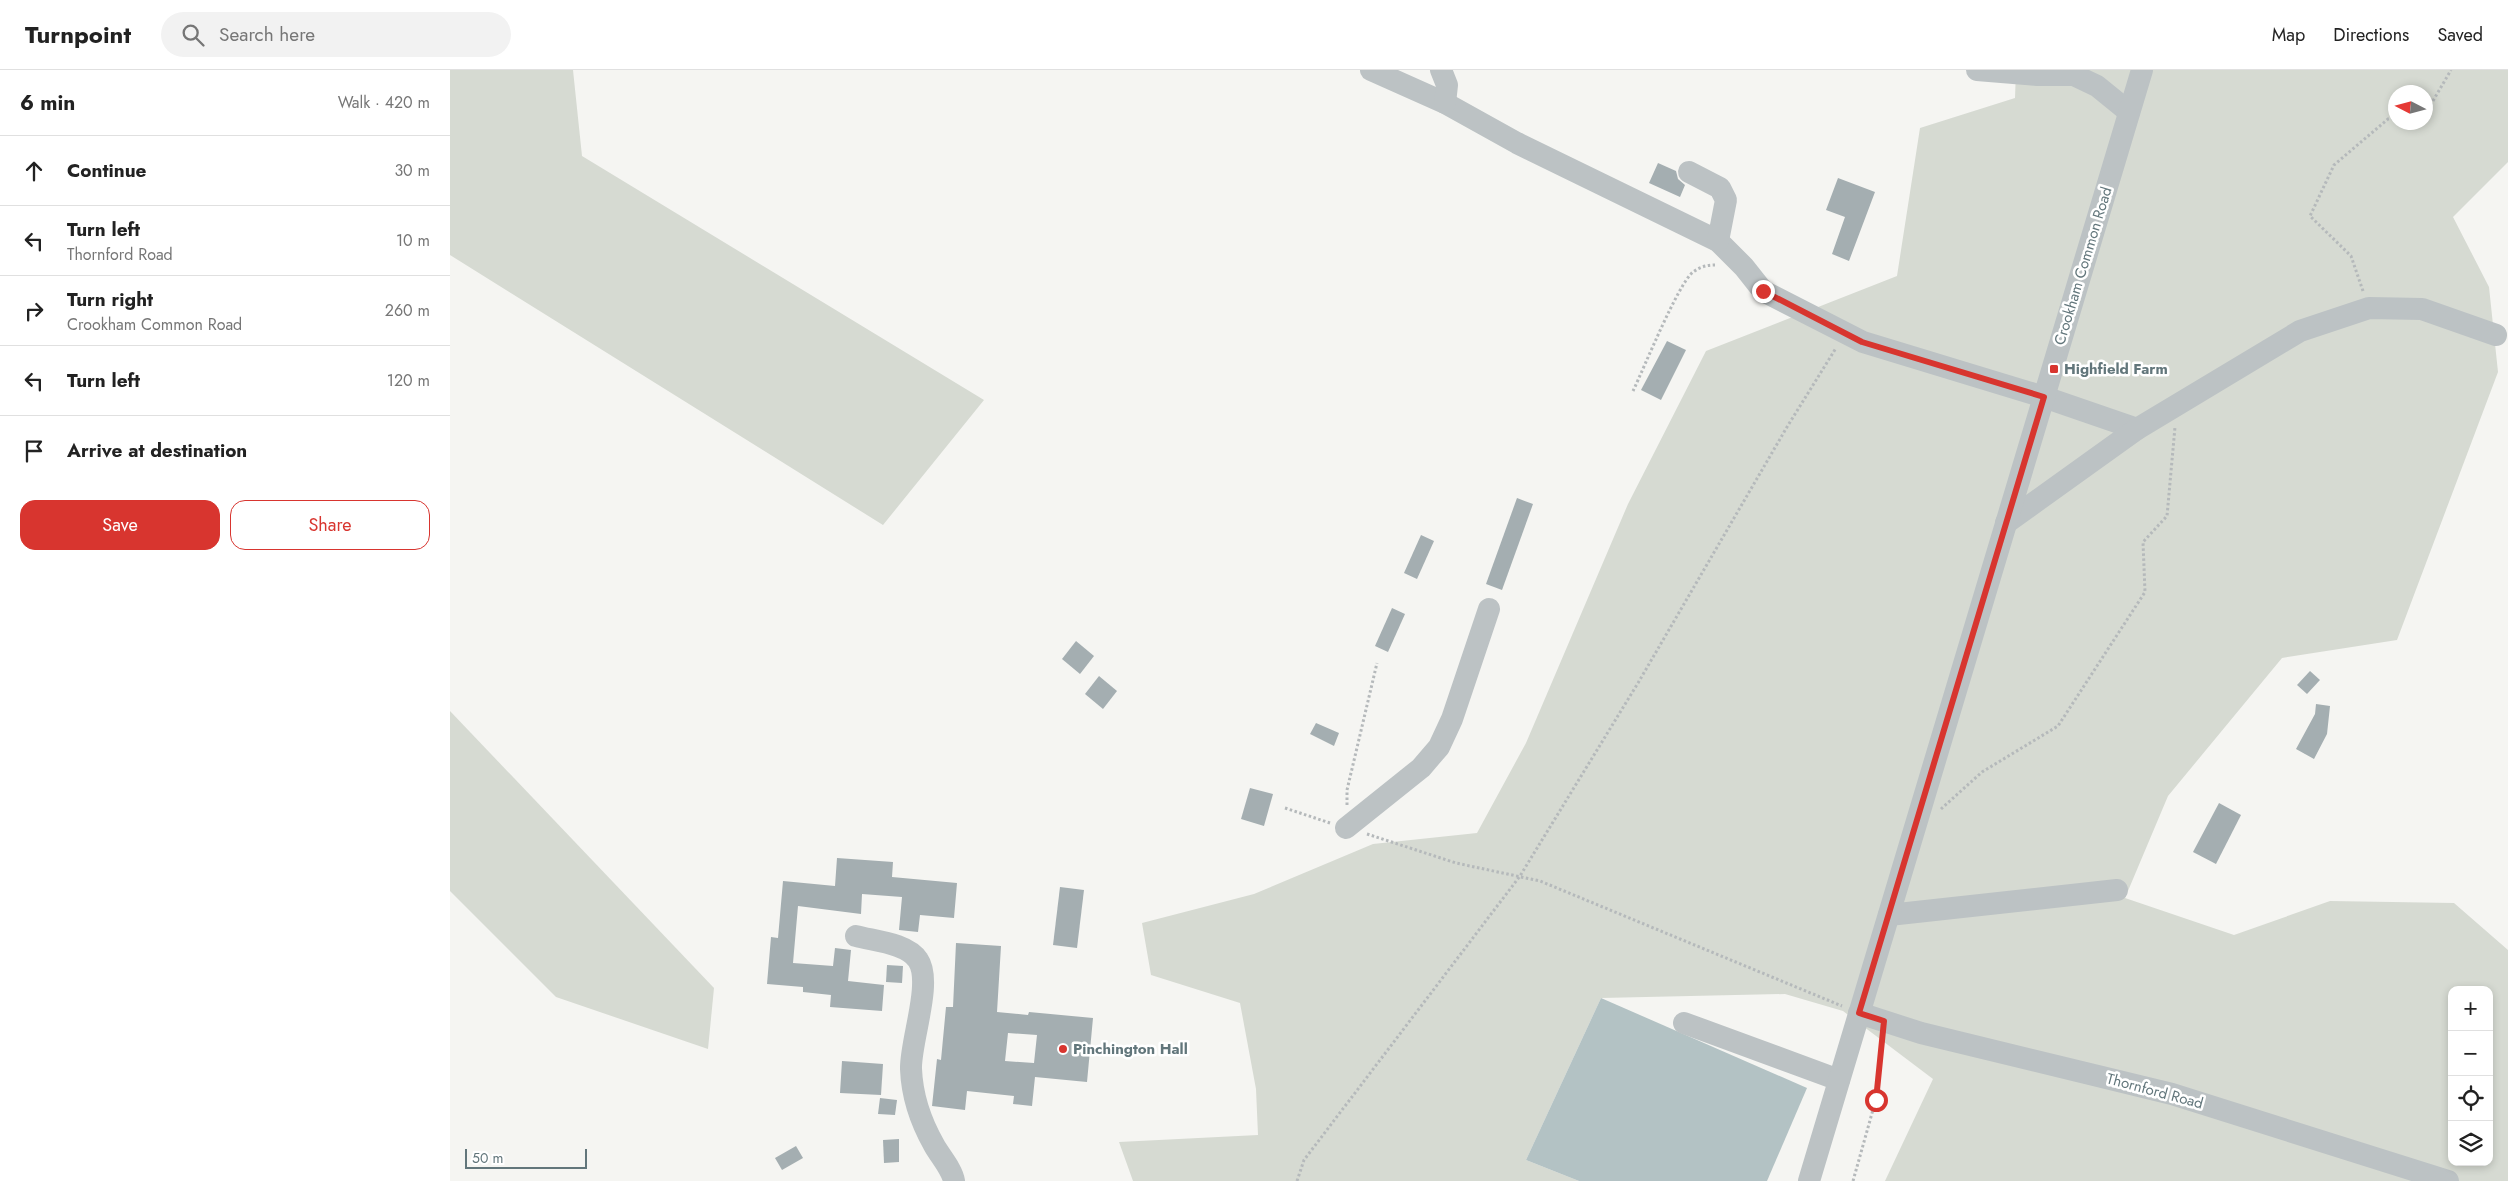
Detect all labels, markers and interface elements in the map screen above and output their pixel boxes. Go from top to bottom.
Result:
search box [161,12,511,57]
text: Turnpoint [25,17,131,52]
icon: search [179,21,207,49]
text: Search here [219,21,315,48]
text: Map [2272,22,2305,48]
text: Directions [2333,22,2409,48]
text: Saved [2437,22,2483,48]
north arrow [2388,85,2433,130]
text: 6 min [20,88,75,118]
text: Walk · 420 m [338,91,430,114]
icon: ahead [20,157,48,185]
text: Continue [67,157,146,184]
text: 30 m [394,159,430,182]
street label: Crookham Common Road [2048,184,2118,348]
text: Turn left [67,216,140,243]
icon: left [20,227,48,255]
text: 10 m [396,229,430,252]
text: Thornford Road [67,243,173,266]
route end [1752,280,1775,303]
text: Turn right [67,286,153,313]
icon: right [20,297,48,325]
text: 260 m [385,299,430,322]
text: Crookham Common Road [67,313,242,336]
place label: Highfield Farm [2064,358,2168,380]
marker: Highfield Farm [2048,363,2060,375]
icon: left [20,367,48,395]
text: Turn left [67,367,140,394]
text: 120 m [387,369,430,392]
icon: arrive [20,437,48,465]
text: Arrive at destination [67,437,247,464]
button: Save [20,500,220,550]
button: Share [230,500,430,550]
map controls [2448,986,2493,1166]
button: + [2448,986,2493,1031]
button: − [2448,1031,2493,1076]
place label: Pinchington Hall [1073,1038,1188,1060]
marker: Pinchington Hall [1057,1043,1069,1055]
street label: Thornford Road [2104,1068,2206,1114]
button: locate [2448,1076,2493,1121]
route start [1865,1089,1888,1112]
button: layers [2448,1121,2493,1166]
scale bar [465,1146,588,1169]
text: 50 m [472,1148,503,1168]

